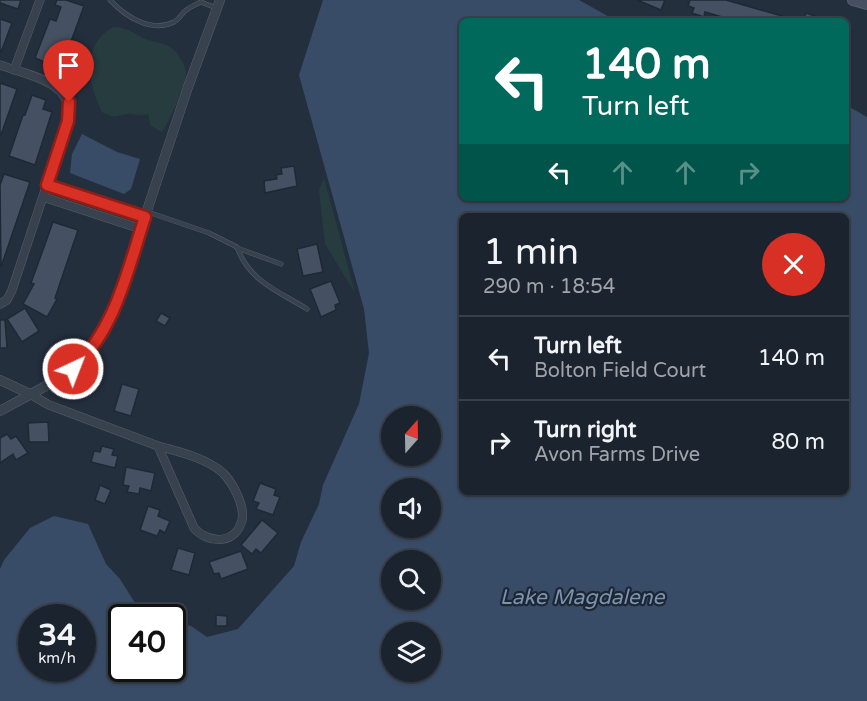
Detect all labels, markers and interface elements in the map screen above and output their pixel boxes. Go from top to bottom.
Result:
text: 140 m [582,39,711,90]
pin [43,40,94,102]
icon: left [483,42,561,120]
icon: arrive [52,49,85,82]
text: Turn left [582,90,689,123]
icon: left [543,156,576,189]
icon: ahead [606,156,639,189]
icon: ahead [669,156,702,189]
icon: right [732,156,765,189]
text: 1 min [483,231,579,274]
button: close [762,233,825,296]
text: 290 m · 18:54 [483,275,615,299]
text: Turn left [534,333,622,359]
position arrow [41,337,105,401]
icon: left [483,342,516,375]
text: 140 m [758,345,825,371]
text: Bolton Field Court [534,359,706,383]
north arrow [381,406,441,466]
map controls [381,406,441,682]
text: Turn right [534,417,636,443]
icon: right [483,426,516,459]
text: 80 m [771,429,825,455]
text: Avon Farms Drive [534,443,700,467]
button: sound [381,478,441,538]
button: search [381,550,441,610]
water label: Lake Magdalene [500,585,665,610]
speed limit sign: 40 [108,604,186,682]
text: 34 [38,617,76,654]
button: layers [381,622,441,682]
text: km/h [38,649,76,667]

